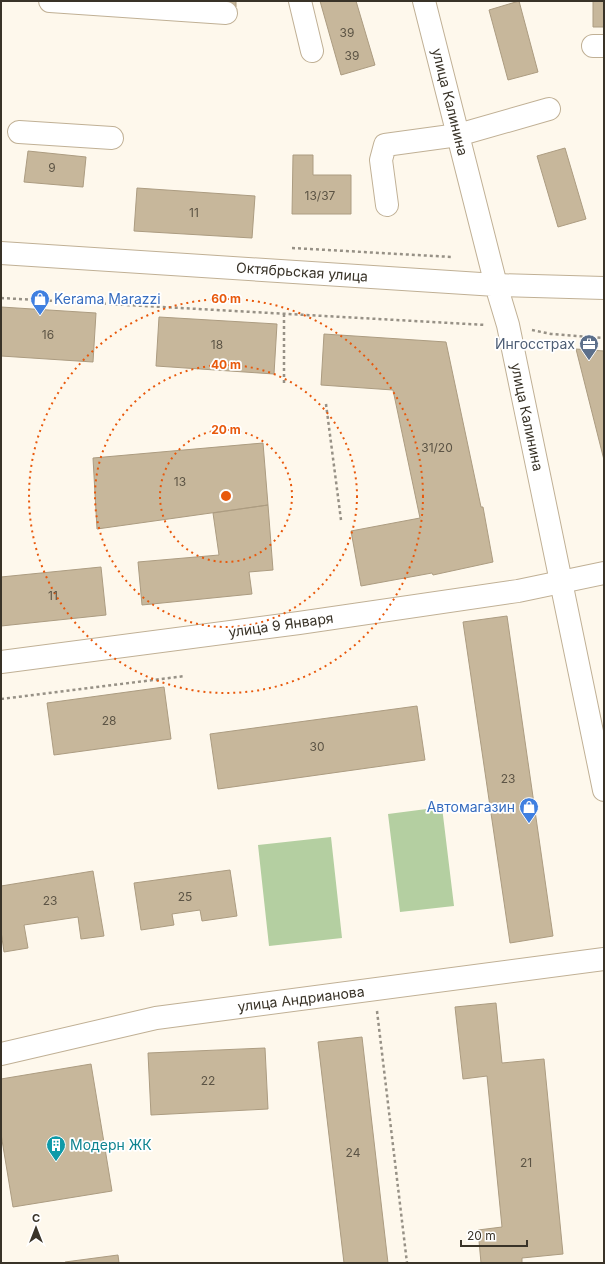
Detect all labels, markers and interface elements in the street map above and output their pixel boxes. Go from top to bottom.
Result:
house number: 39 [340,25,354,40]
street label: улица Калинина [429,46,472,157]
house number: 39 [345,48,359,63]
house number: 9 [48,160,56,175]
house number: 13/37 [305,188,336,203]
house number: 11 [189,205,199,220]
street label: Октябрьская улица [236,258,369,285]
shop icon: Kerama Marazzi [29,288,51,316]
place label: Kerama Marazzi [54,290,161,307]
text: 60 m [211,291,241,306]
house number: 16 [42,327,54,342]
office icon: Ингосстрах [578,333,600,361]
place label: Ингосстрах [495,335,575,352]
house number: 18 [211,337,223,352]
text: 40 m [211,357,241,372]
street label: улица Калинина [508,361,547,472]
text: 20 m [211,422,241,437]
house number: 31/20 [421,440,453,455]
house number: 13 [174,474,186,489]
centre of rings [219,489,233,503]
house number: 11 [48,588,58,603]
street label: улица 9 Января [227,609,334,640]
house number: 28 [102,713,116,728]
house number: 30 [310,739,324,754]
house number: 23 [501,771,515,786]
shop icon: Автомагазин [518,796,540,824]
place label: Автомагазин [427,798,515,815]
house number: 25 [178,889,192,904]
house number: 23 [43,893,57,908]
street label: улица Андрианова [237,982,365,1015]
house number: 22 [201,1073,215,1088]
building icon: Модерн ЖК [45,1134,67,1162]
place label: Модерн ЖК [70,1136,152,1153]
house number: 24 [346,1145,361,1160]
house number: 21 [520,1155,532,1170]
north arrow [16,1208,56,1248]
text: С [32,1211,40,1225]
scale bar [461,1222,527,1248]
text: 20 m [467,1228,496,1243]

